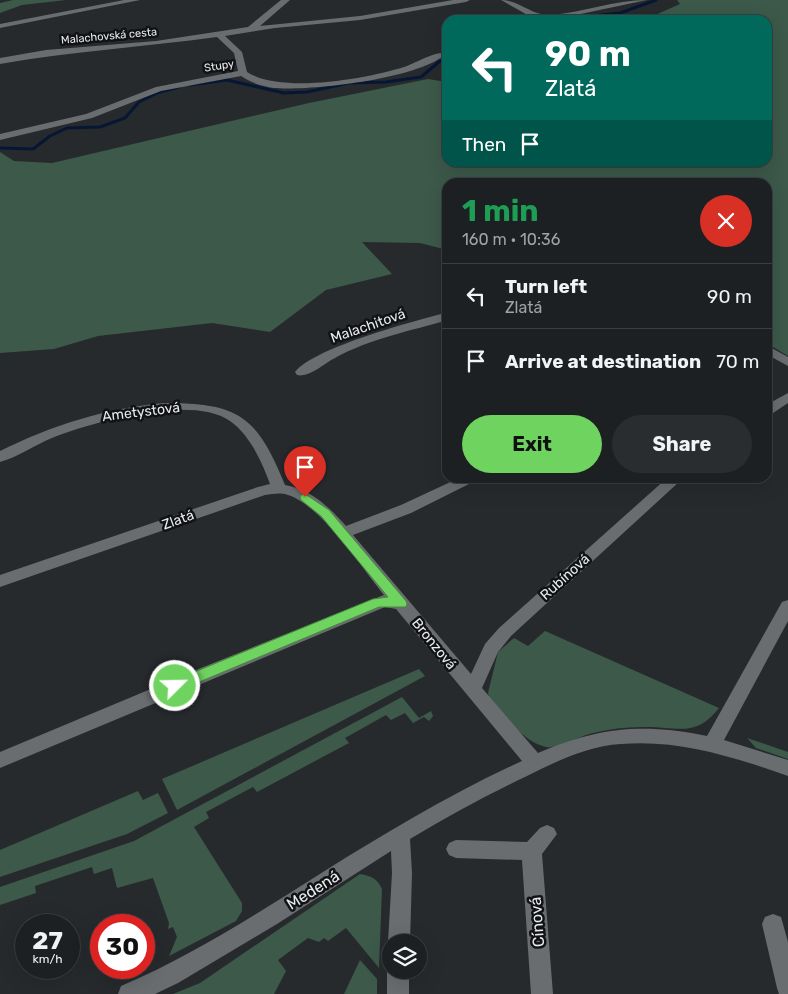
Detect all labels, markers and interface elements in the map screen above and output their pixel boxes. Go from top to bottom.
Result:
street label: Malachovská cesta [60,25,158,47]
text: 90 m [545,33,631,75]
icon: left [462,35,527,100]
street label: Stupy [203,57,235,75]
text: Zlatá [545,75,596,102]
icon: arrive [516,130,544,158]
text: Then [462,133,506,156]
text: 1 min [462,193,539,229]
button: close [700,195,752,247]
text: 160 m · 10:36 [462,230,560,249]
text: Turn left [505,275,587,298]
icon: left [462,282,490,310]
text: 90 m [707,285,752,308]
text: Zlatá [505,298,542,317]
street label: Malachitová [328,305,408,347]
icon: arrive [462,347,490,375]
text: Arrive at destination [505,350,701,373]
text: 70 m [716,350,759,373]
street label: Ametystová [101,399,181,425]
button: Exit [462,415,602,473]
button: Share [612,415,752,473]
pin [284,446,326,497]
icon: arrive [291,453,319,481]
street label: Zlatá [160,506,196,534]
street label: Rubínová [537,550,593,604]
street label: Bronzová [408,615,460,673]
position arrow [148,659,200,711]
street label: Medená [283,866,343,914]
street label: Cínová [526,896,548,948]
speed limit sign: 30 [90,914,155,979]
text: 27 [32,926,63,955]
map controls [382,934,427,979]
button: layers [382,934,427,979]
text: km/h [33,952,62,966]

